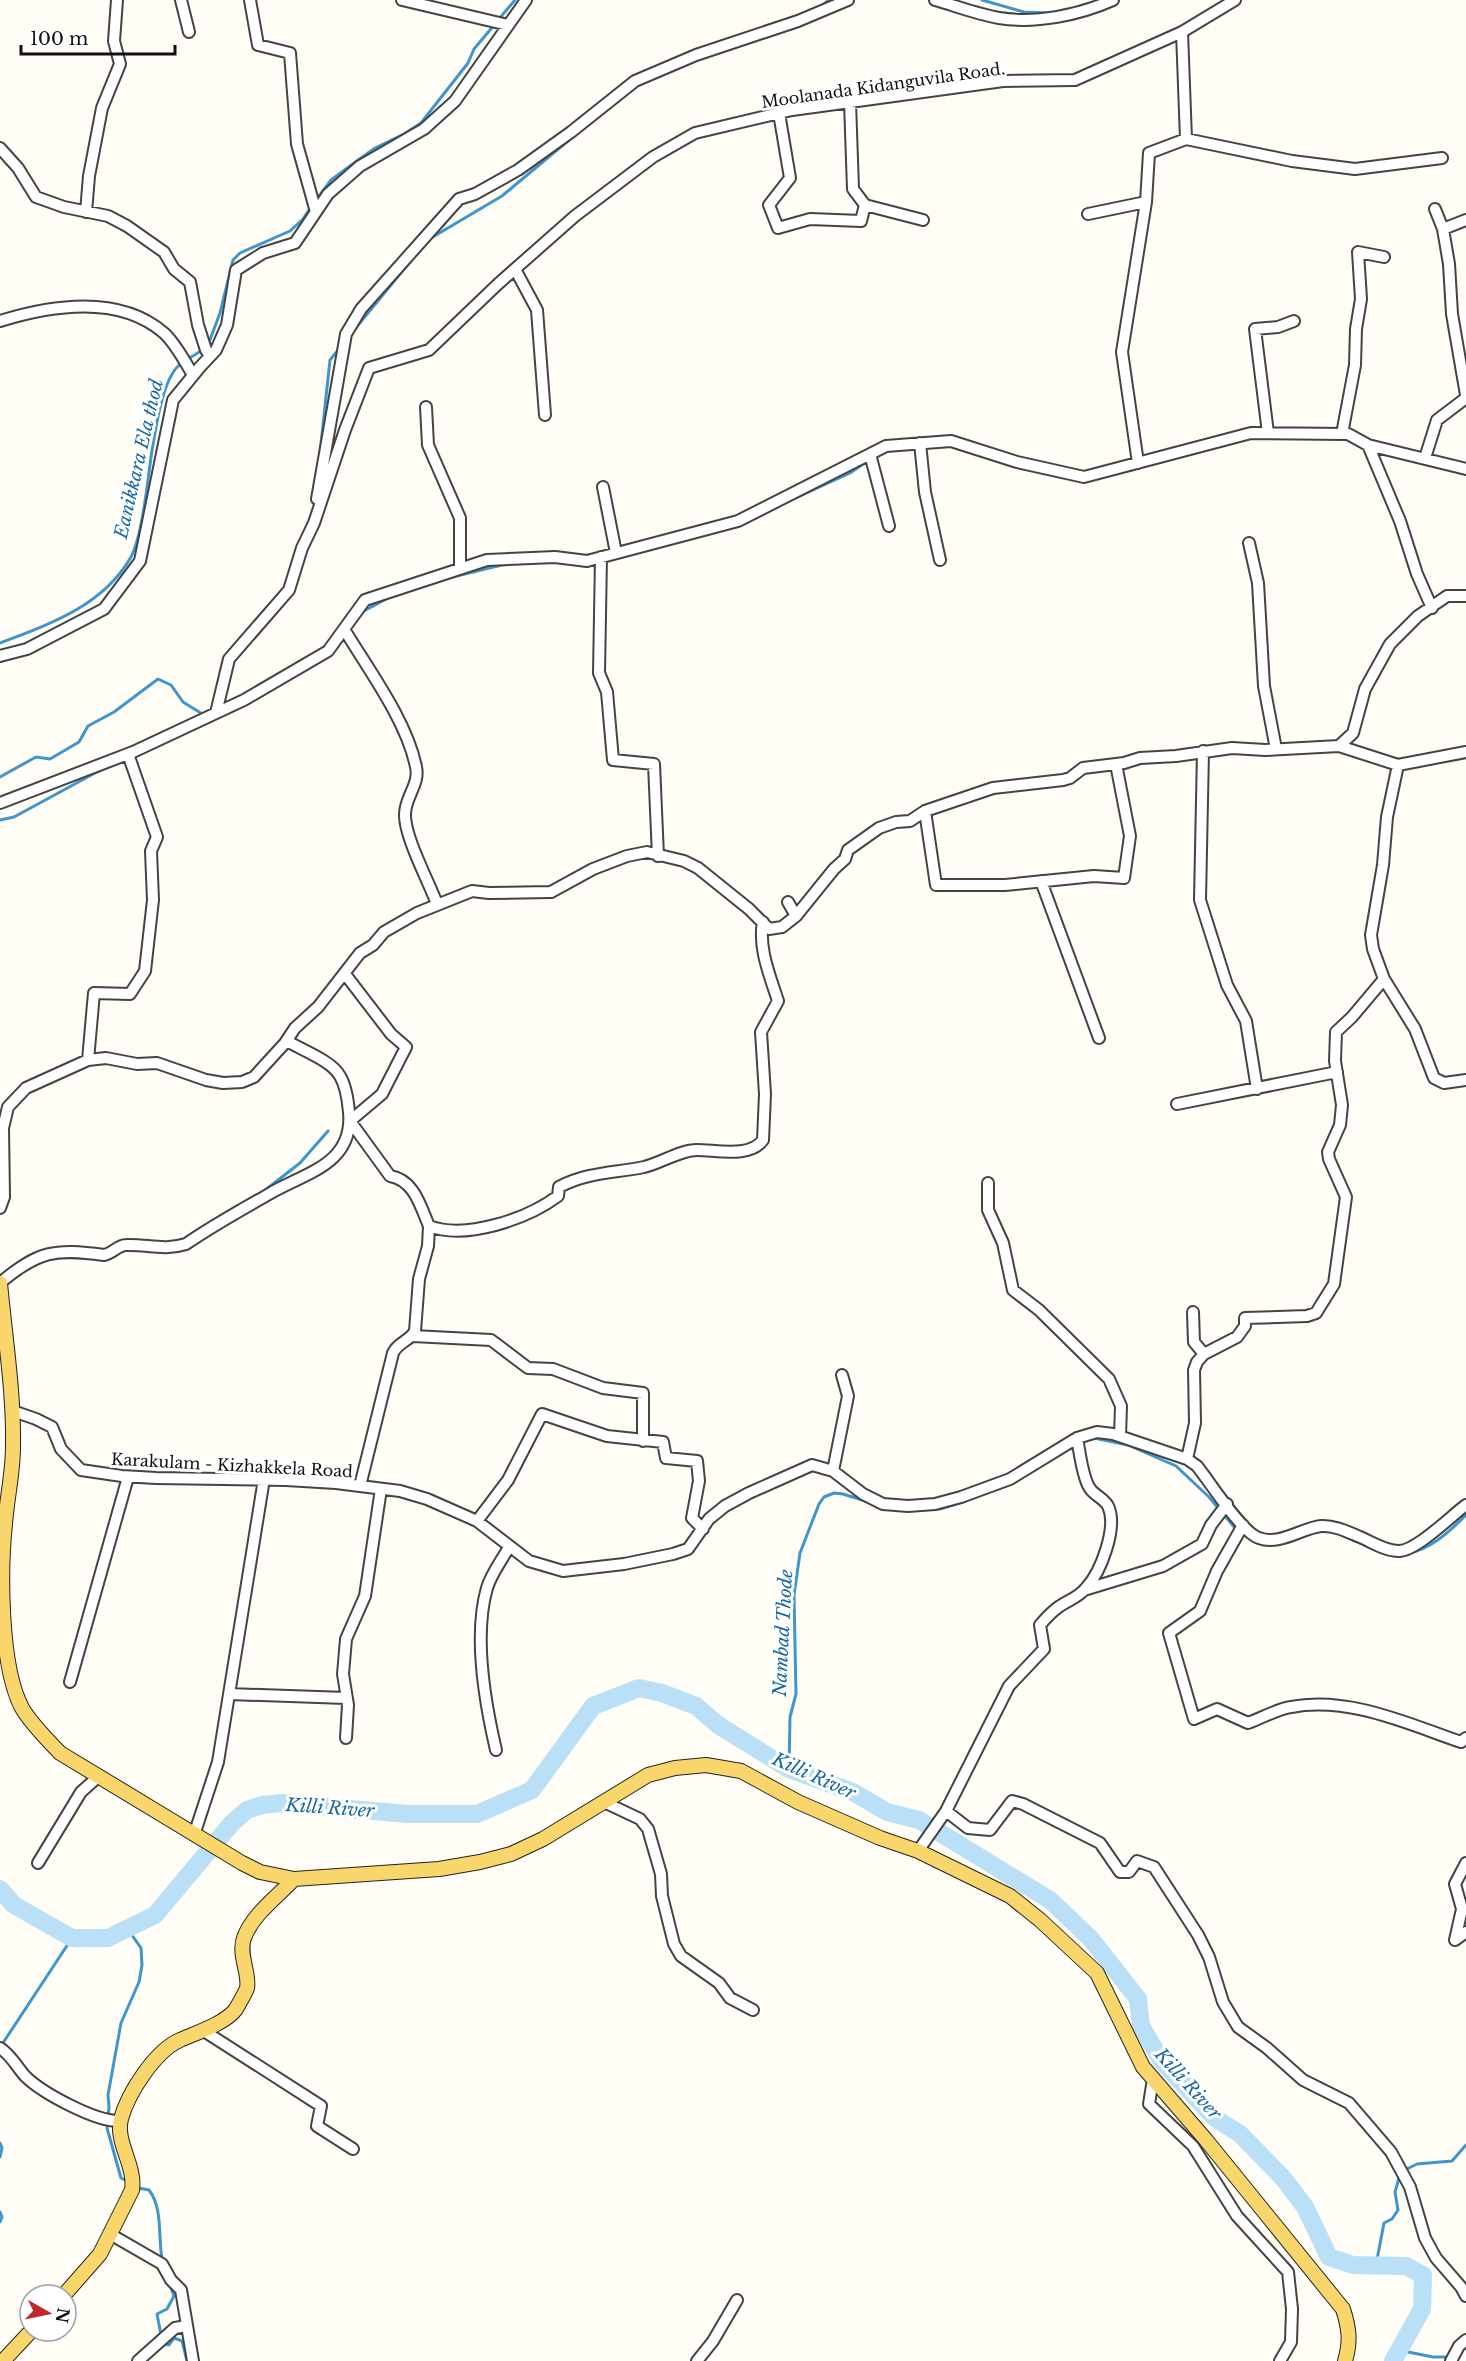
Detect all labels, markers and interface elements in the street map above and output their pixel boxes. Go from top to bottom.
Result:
scale bar [21,18,176,56]
text: 100 m [30,28,88,50]
street label: Moolanada Kidanguvila Road. [760,58,1006,112]
water label: Eanikkara Ela thod [110,377,168,542]
street label: Karakulam - Kizhakkela Road [111,1449,354,1481]
water label: Nambad Thode [769,1569,797,1698]
water label: Killi River [768,1747,860,1804]
water label: Killi River [284,1794,376,1822]
water label: Killi River [1149,2043,1226,2125]
north arrow [18,2283,78,2343]
text: N [52,2306,74,2324]

